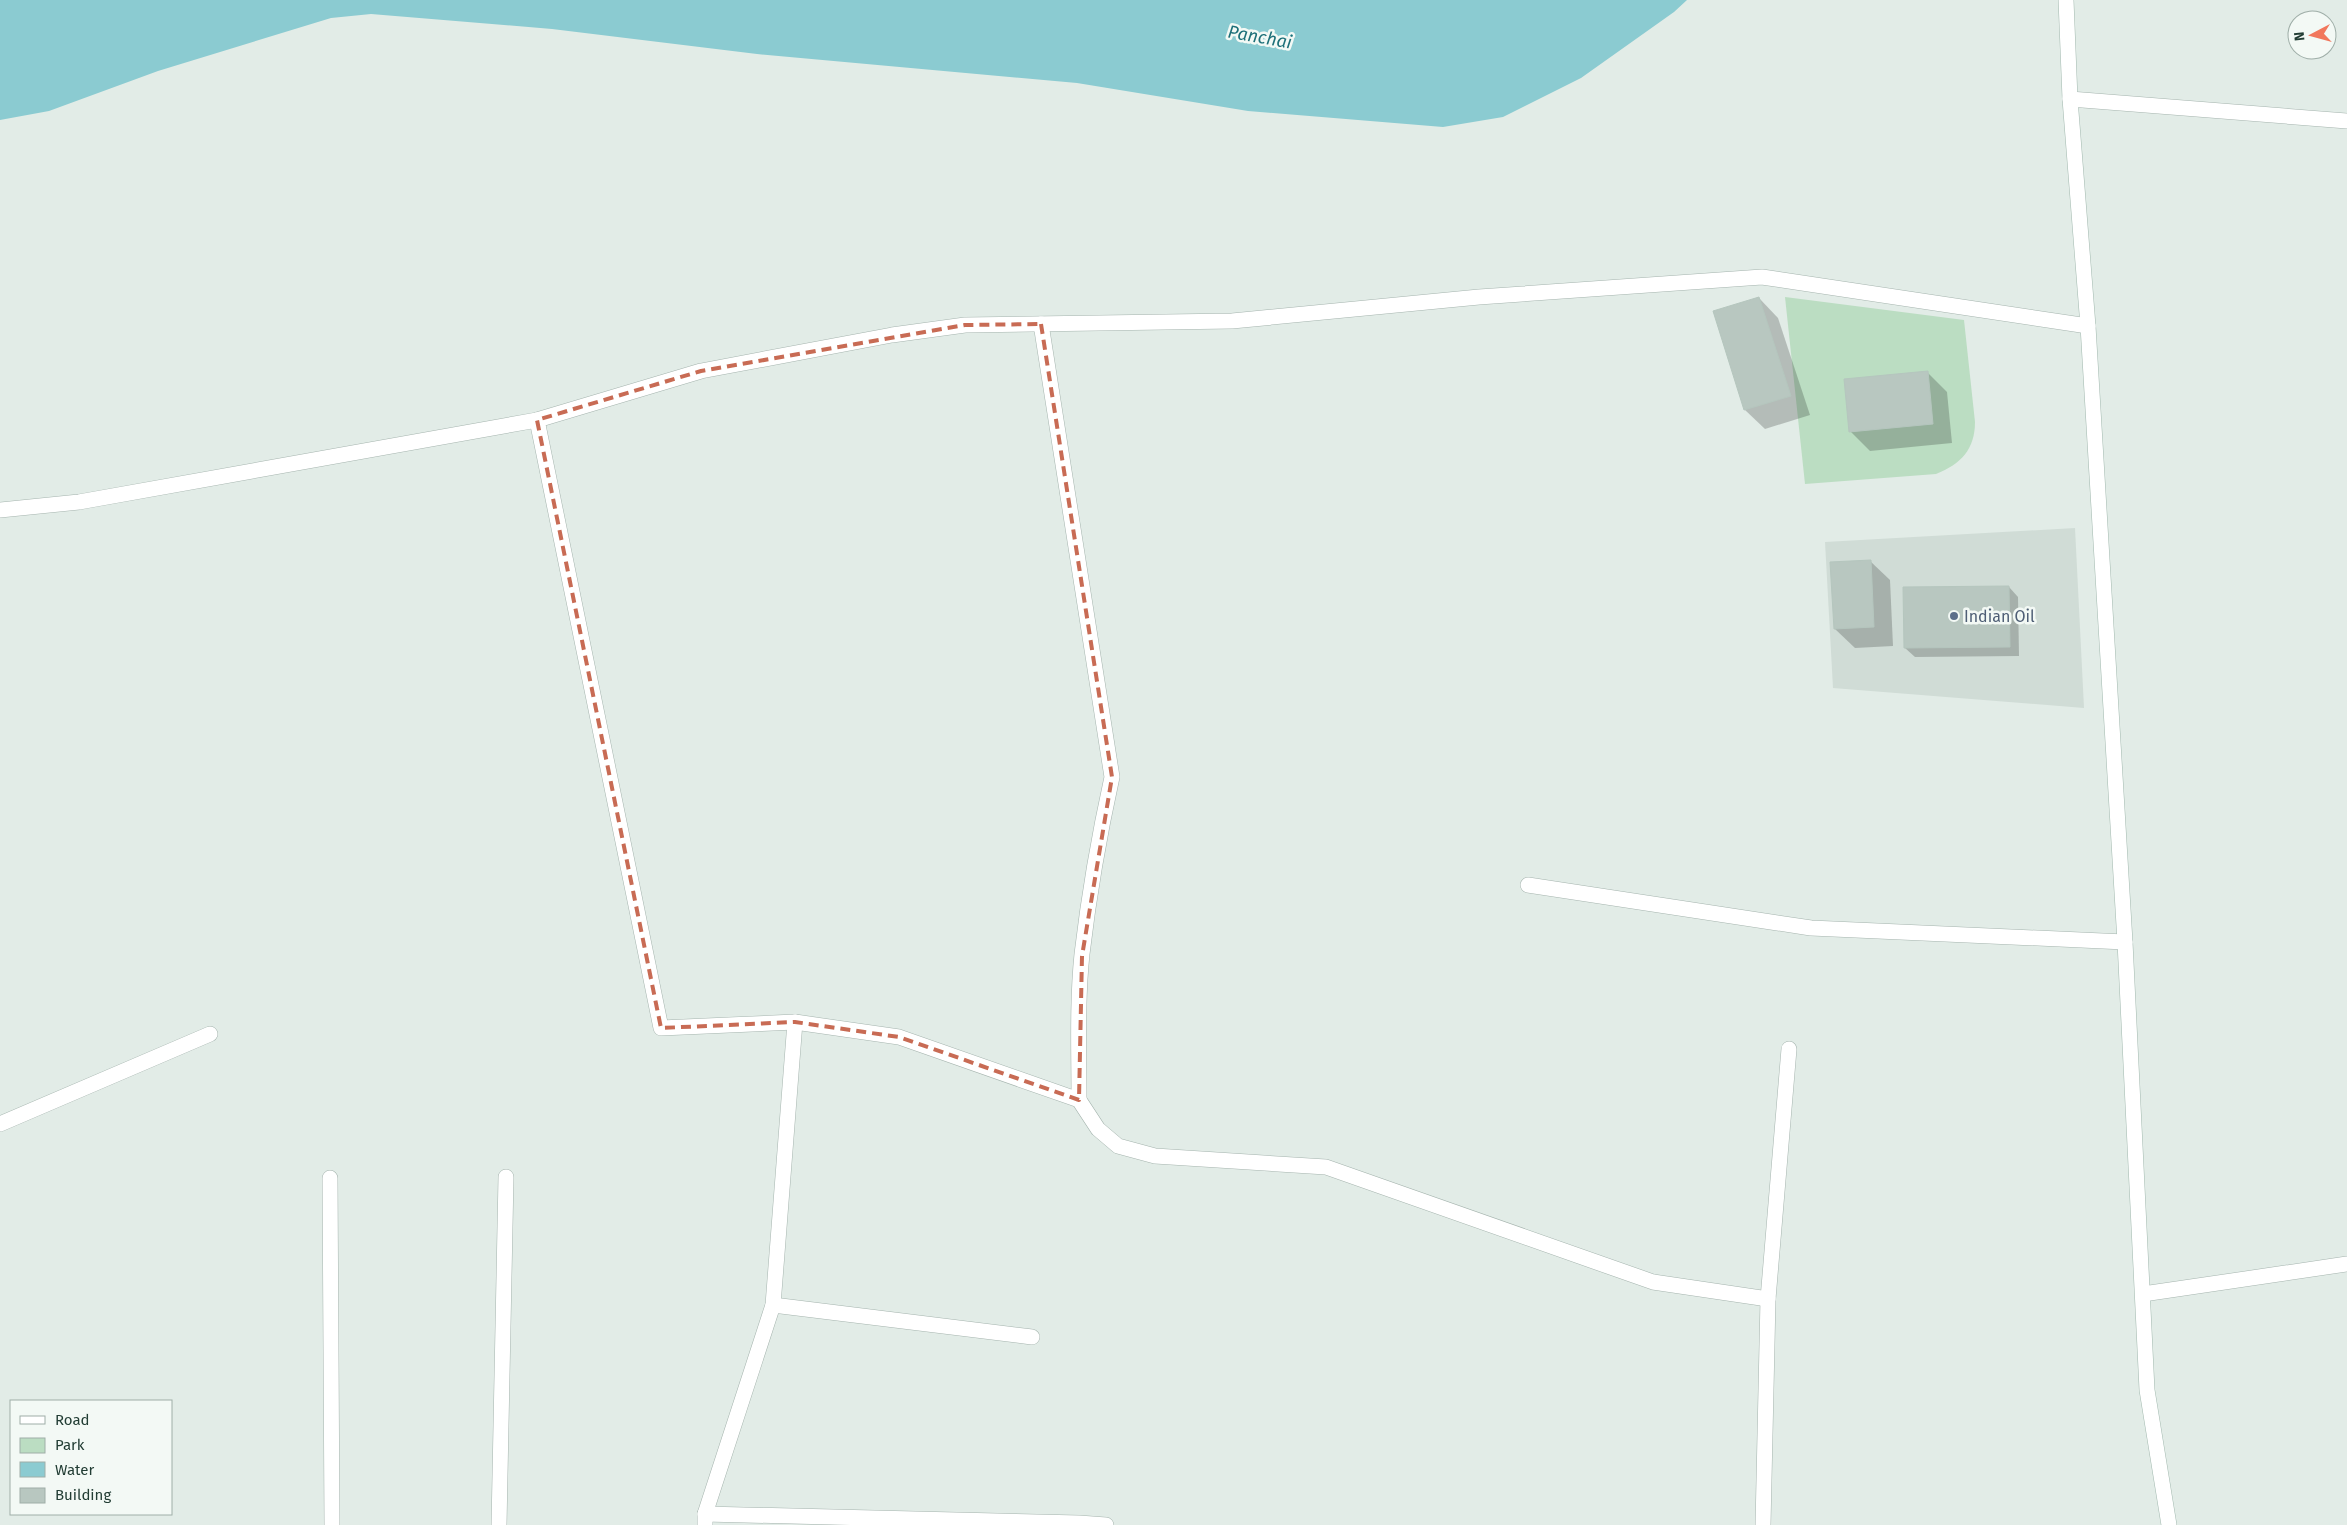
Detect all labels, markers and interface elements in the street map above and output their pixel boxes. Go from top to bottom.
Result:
north arrow [2287,10,2337,60]
water label: Panchai [1226,21,1294,53]
text: N [2291,31,2309,42]
place label: Indian Oil [1964,607,2035,626]
marker: Indian Oil [1948,610,1960,622]
legend [10,1400,172,1515]
text: Road [55,1411,90,1429]
text: Park [55,1436,85,1454]
text: Water [55,1461,94,1479]
text: Building [55,1486,111,1504]

